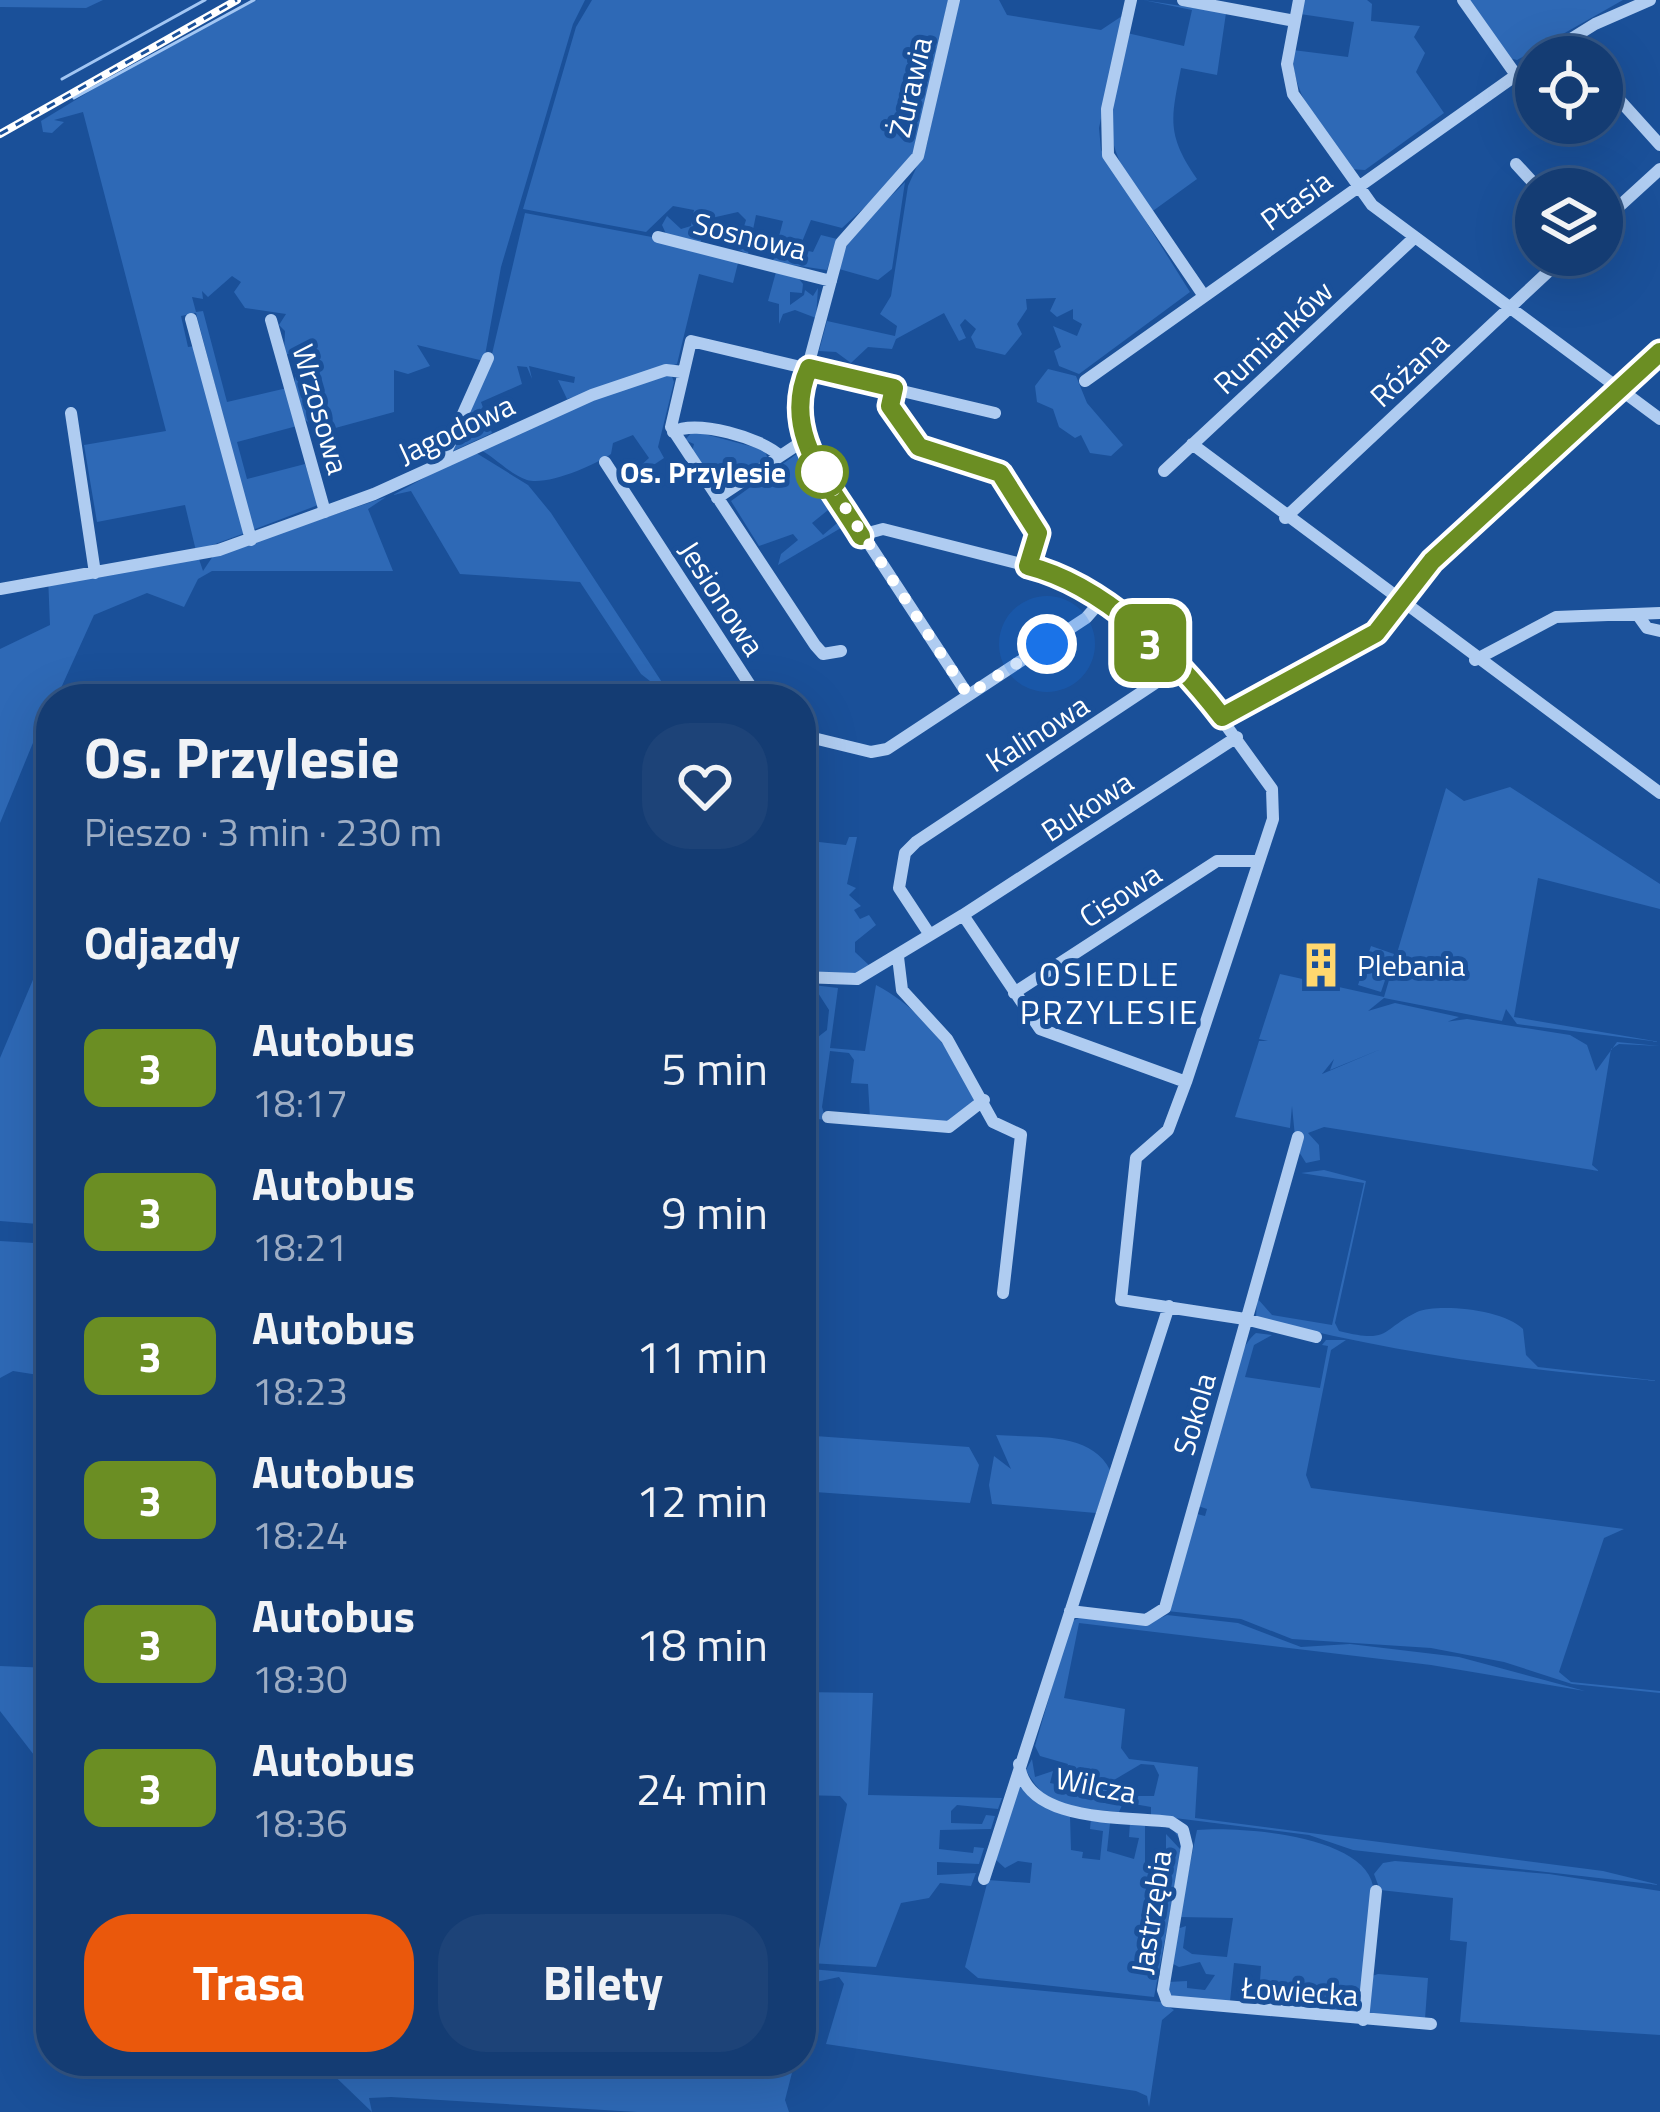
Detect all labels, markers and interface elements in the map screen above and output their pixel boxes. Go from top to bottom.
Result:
street label: Żurawia [876,32,944,142]
map controls [1515,36,1623,276]
button: locate [1515,36,1623,144]
street label: Ptasia [1251,158,1341,242]
button: layers [1515,168,1623,276]
street label: Sosnowa [688,200,812,272]
street label: Rumianków [1203,269,1343,405]
street label: Różana [1359,320,1459,418]
street label: Wrzosowa [281,339,361,479]
street label: Jagodowa [390,382,522,476]
marker: Os. Przylesie [797,447,847,497]
place label: Os. Przylesie [620,449,786,495]
street label: Jesionowa [667,531,777,665]
line badge: 3 [1111,604,1189,682]
text: 3 [1138,611,1162,675]
your location [1017,614,1077,674]
street label: Kalinowa [976,682,1098,784]
text: Os. Przylesie [84,713,400,800]
button: heart [642,723,768,849]
street label: Bukowa [1032,759,1142,853]
text: Pieszo · 3 min · 230 m [84,802,442,861]
street label: Cisowa [1070,851,1170,939]
text: Odjazdy [84,908,240,976]
building icon: Plebania [1296,940,1346,990]
place label: Plebania [1357,942,1465,988]
district label: OSIEDLE PRZYLESIE [1020,949,1200,1037]
text: Autobus [252,1005,415,1073]
text: 5 min [661,1034,768,1102]
text: 3 [138,1036,162,1100]
text: 18:17 [252,1073,348,1132]
text: Autobus [252,1149,415,1217]
text: 9 min [661,1178,768,1246]
text: 3 [138,1180,162,1244]
text: 18:21 [252,1217,348,1276]
text: Autobus [252,1293,415,1361]
text: 11 min [636,1322,768,1390]
text: 3 [138,1324,162,1388]
text: 18:23 [252,1361,348,1420]
street label: Sokola [1160,1367,1228,1461]
text: Autobus [252,1437,415,1505]
text: 12 min [636,1466,768,1534]
text: 3 [138,1468,162,1532]
text: 18:24 [252,1505,348,1564]
text: Autobus [252,1581,415,1649]
text: 18 min [636,1610,768,1678]
text: 3 [138,1612,162,1676]
text: 18:30 [252,1649,348,1708]
text: Autobus [252,1725,415,1793]
text: 24 min [636,1754,768,1822]
street label: Wilcza [1051,1755,1141,1815]
text: 3 [138,1756,162,1820]
text: 18:36 [252,1793,348,1852]
street label: Jastrzębia [1119,1847,1183,1977]
button: Trasa [84,1914,414,2052]
button: Bilety [438,1914,768,2052]
street label: Łowiecka [1239,1964,1360,2018]

